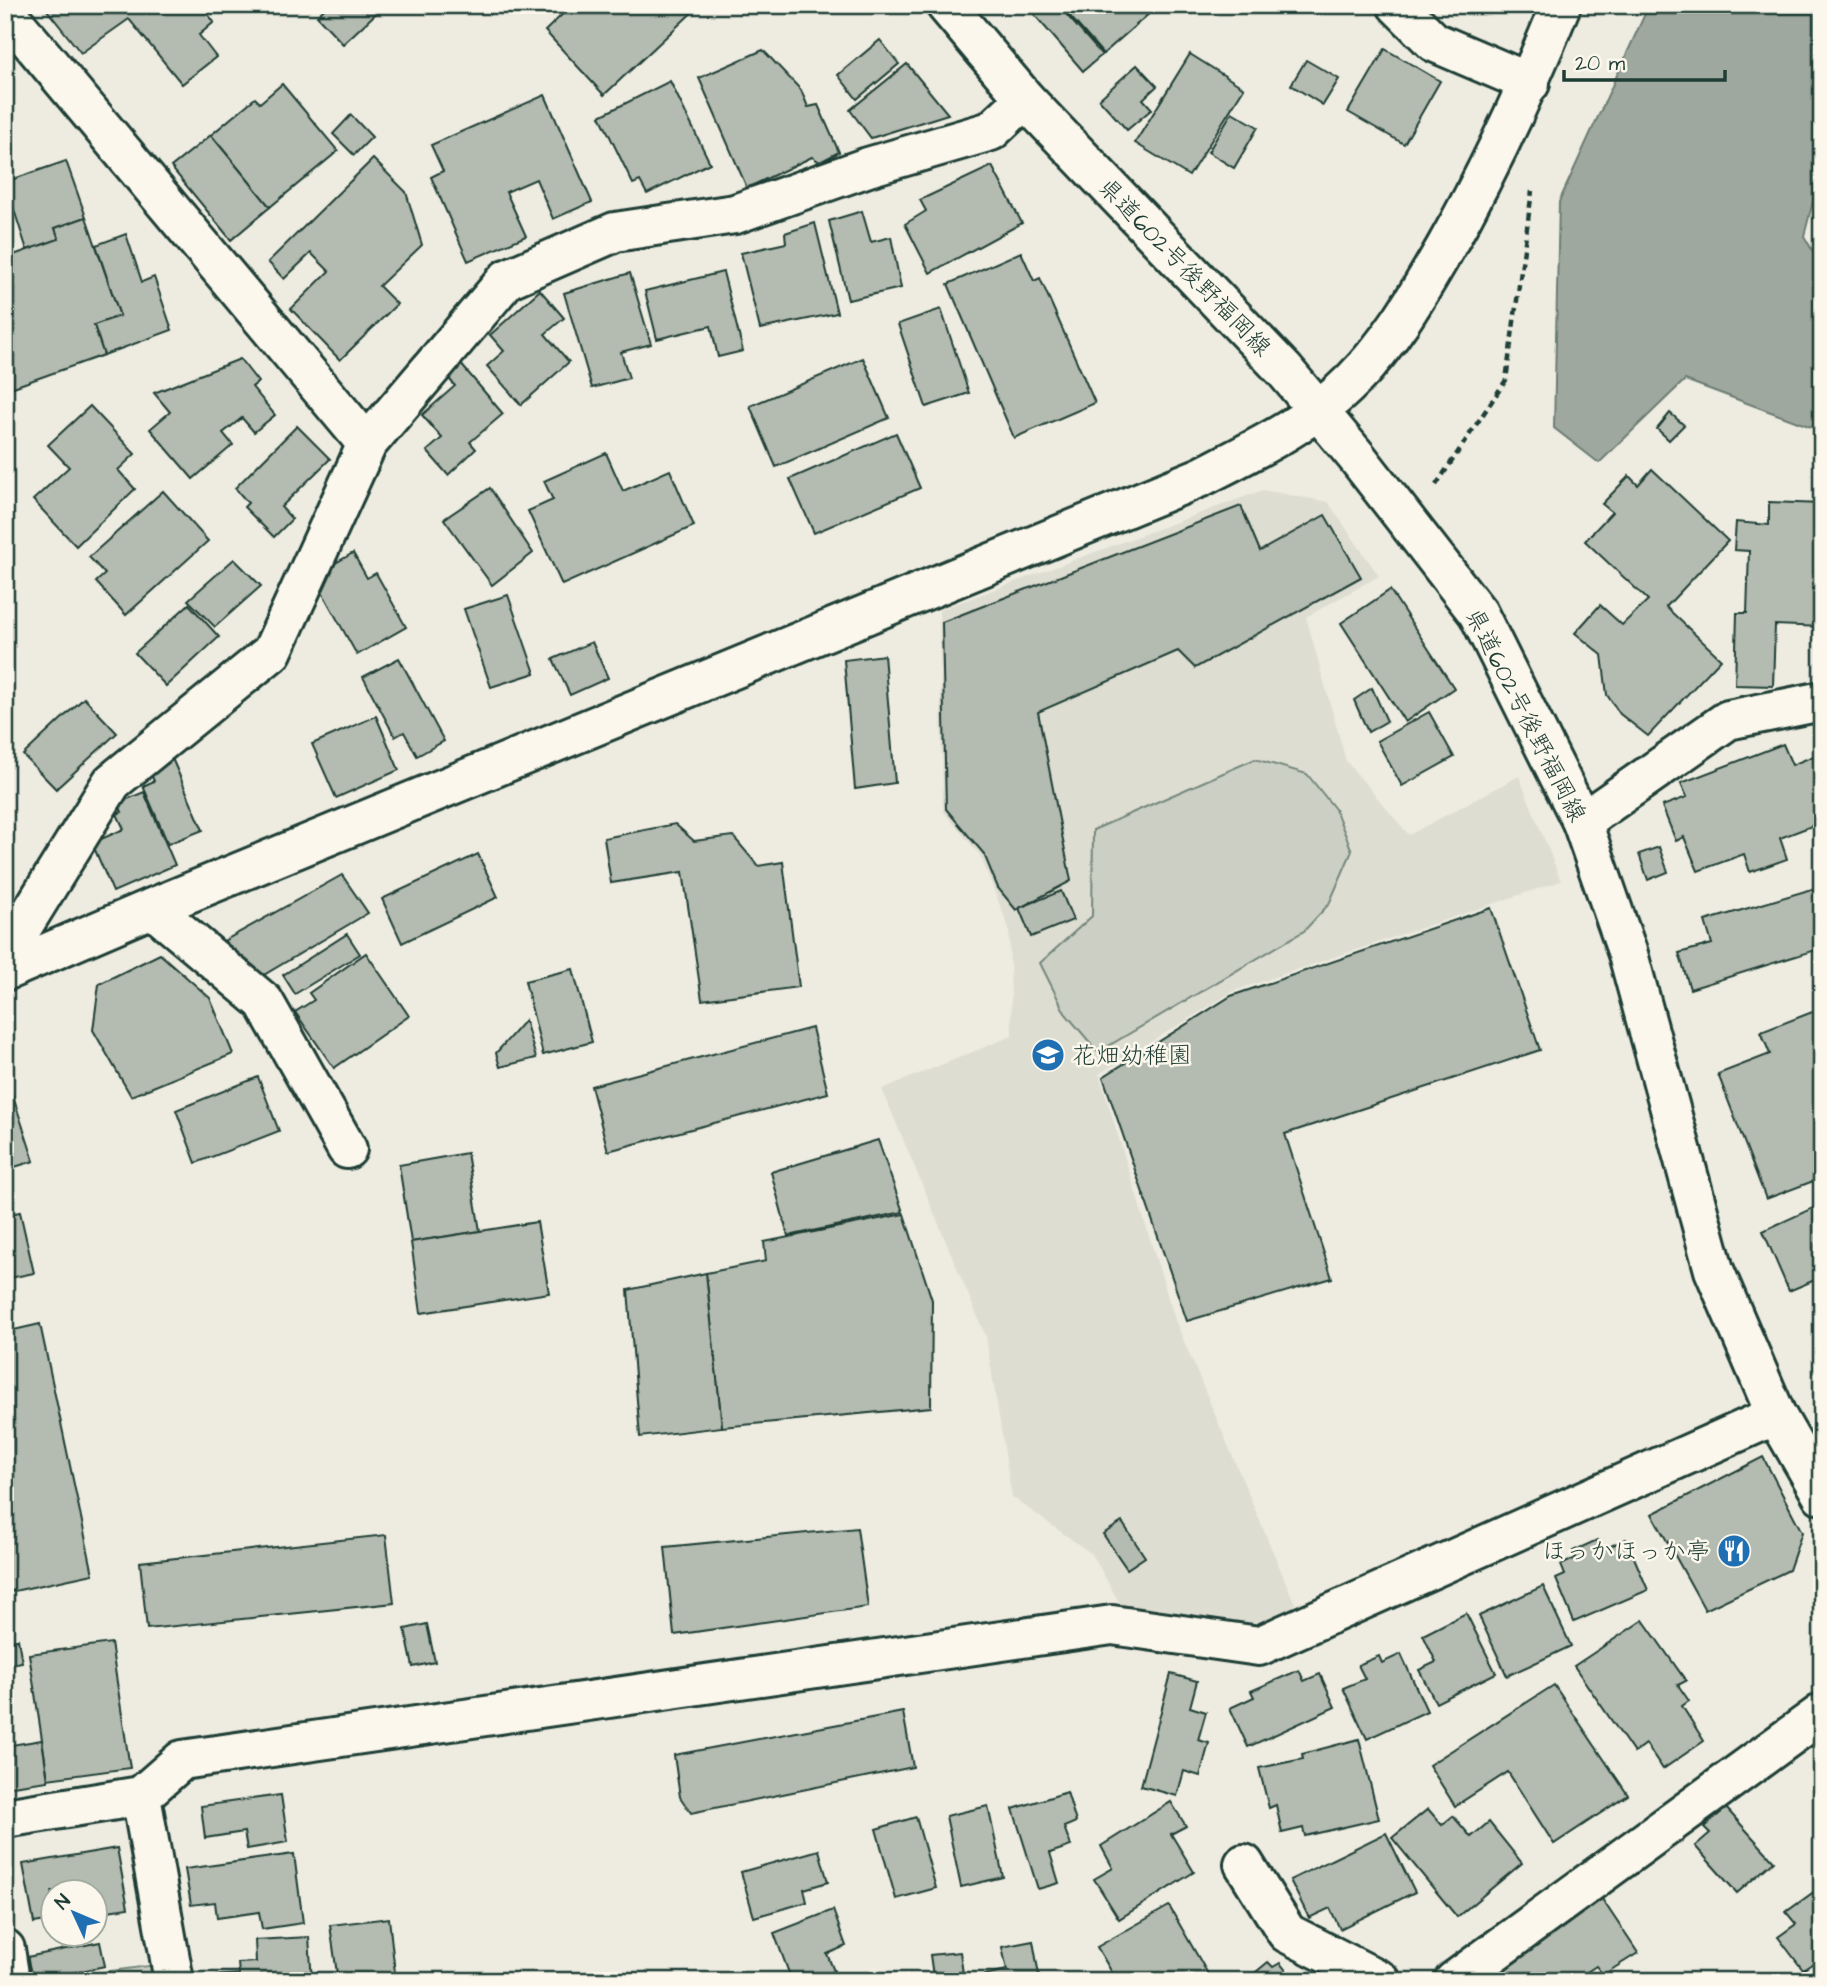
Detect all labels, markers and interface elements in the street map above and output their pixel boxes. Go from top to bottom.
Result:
scale bar [1564,38,1726,82]
text: 20 m [1575,49,1626,78]
street label: 県道602号後野福岡線 [1090,171,1278,364]
street label: 県道602号後野福岡線 [1456,603,1594,828]
school or university icon: 花畑幼稚園 [1029,1036,1067,1074]
place label: 花畑幼稚園 [1072,1039,1192,1073]
restaurant icon: ほっかほっか亭 [1715,1532,1753,1570]
place label: ほっかほっか亭 [1542,1535,1710,1569]
north arrow [38,1878,108,1948]
text: N [49,1889,77,1916]

